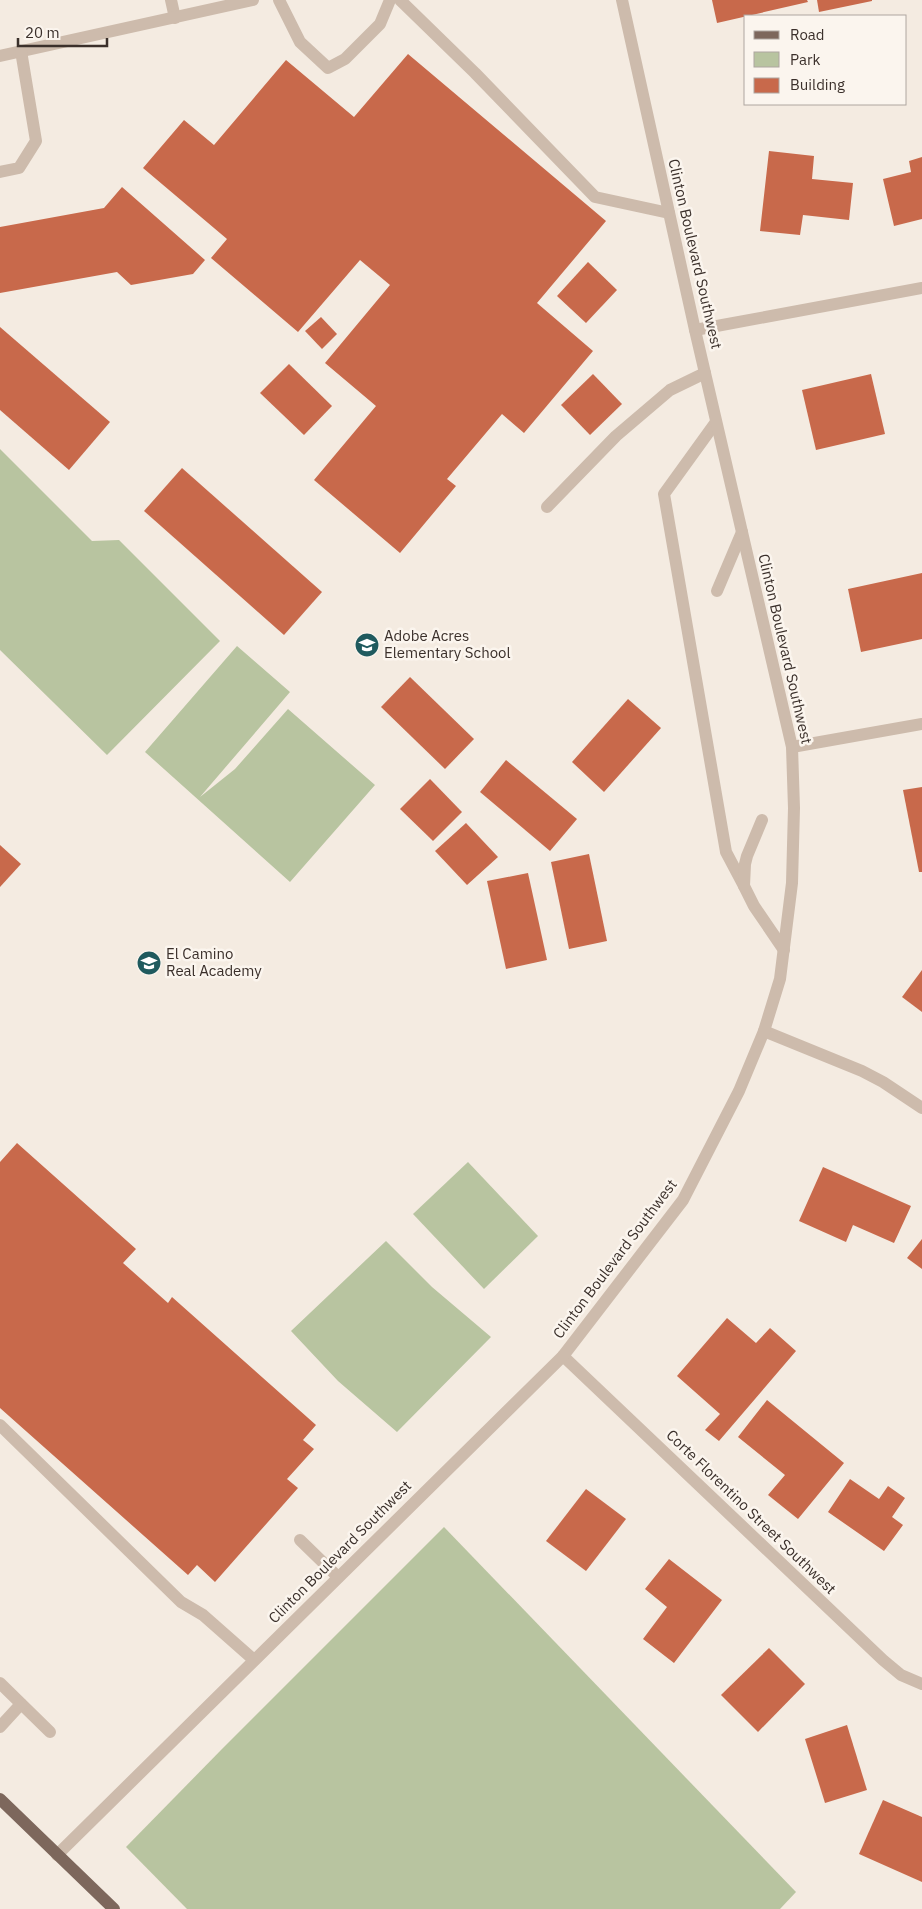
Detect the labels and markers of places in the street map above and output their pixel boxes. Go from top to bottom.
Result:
place label: Adobe Acres Elementary School [384,626,511,662]
school or university icon: Adobe Acres Elementary School [354,632,380,658]
place label: El Camino Real Academy [166,944,262,980]
school or university icon: El Camino Real Academy [136,950,162,976]

